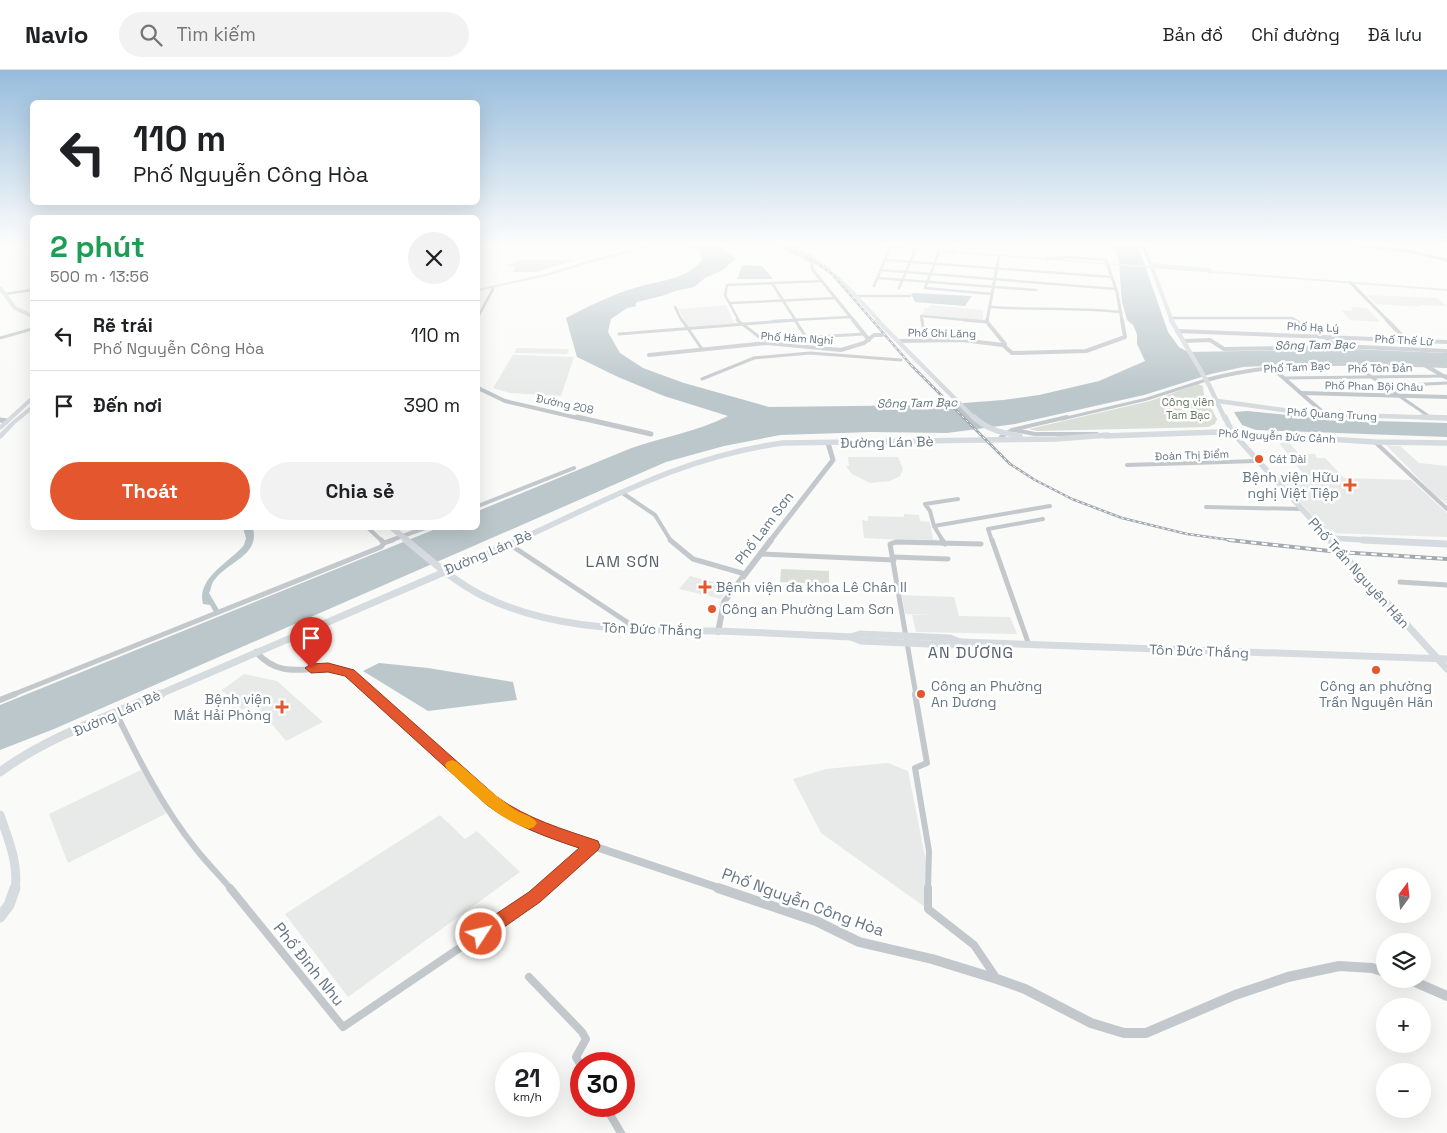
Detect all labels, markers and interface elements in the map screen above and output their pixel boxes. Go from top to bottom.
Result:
search box [119,12,469,57]
text: Navio [25,19,89,50]
icon: search [137,21,165,49]
text: Tìm kiếm [177,22,256,47]
text: Bản đồ [1163,23,1223,46]
text: Chỉ đường [1251,23,1340,46]
text: Đã lưu [1368,23,1422,46]
text: 110 m [133,117,226,161]
icon: left [50,120,115,185]
text: Phố Nguyễn Công Hòa [133,160,368,188]
text: 2 phút [50,227,145,266]
button: close [408,232,460,284]
text: 500 m · 13:56 [50,266,149,287]
text: Rẽ trái [93,313,153,338]
street label: Phố Hạ Lý [1287,319,1339,335]
icon: left [50,322,78,350]
text: 110 m [411,323,460,348]
street label: Phố Chi Lăng [908,325,976,341]
street label: Phố Hàm Nghi [760,328,834,348]
street label: Phố Thế Lữ [1374,331,1434,349]
water label: Sông Tam Bạc [1274,336,1356,354]
text: Phố Nguyễn Công Hòa [93,338,264,359]
street label: Phố Tam Bạc [1263,358,1331,376]
street label: Phố Tôn Đản [1347,360,1413,376]
street label: Phố Phan Bội Châu [1325,378,1423,394]
street label: Đường 208 [535,391,595,417]
icon: arrive [50,392,78,420]
text: Đến nơi [93,393,162,418]
text: 390 m [403,393,460,418]
water label: Sông Tam Bạc [876,394,958,412]
park label: Công viên Tam Bạc [1162,395,1214,422]
street label: Phố Quang Trung [1287,405,1377,423]
street label: Phố Nguyễn Đức Cảnh [1218,426,1336,446]
street label: Đường Lán Bè [840,432,934,452]
street label: Đoàn Thị Điểm [1155,447,1229,463]
place label: Cát Dài [1269,452,1307,466]
marker: Cát Dài [1253,453,1265,465]
button: Thoát [50,462,250,520]
button: Chia sẻ [260,462,460,520]
place label: Bệnh viện Hữu nghị Việt Tiệp [1242,468,1339,502]
marker: Bệnh viện Hữu nghị Việt Tiệp [1343,478,1357,492]
street label: Phố Lam Sơn [731,488,797,568]
street label: Phố Trần Nguyên Hãn [1304,514,1414,632]
street label: Đường Lán Bè [441,525,535,579]
district label: LAM SƠN [586,551,660,572]
place label: Bệnh viện đa khoa Lê Chân II [716,578,907,596]
marker: Bệnh viện đa khoa Lê Chân II [698,580,712,594]
place label: Công an Phường Lam Sơn [722,600,894,618]
marker: Công an Phường Lam Sơn [706,603,718,615]
pin [290,617,332,668]
street label: Tôn Đức Thắng [602,618,702,640]
icon: arrive [297,624,325,652]
street label: Tôn Đức Thắng [1149,640,1249,662]
district label: AN DƯƠNG [928,642,1014,663]
marker: Công an phường Trần Nguyên Hãn [1370,664,1382,676]
place label: Công an Phường An Dương [931,677,1042,711]
place label: Công an phường Trần Nguyên Hãn [1319,677,1433,711]
street label: Đường Lán Bè [71,686,163,740]
marker: Công an Phường An Dương [915,688,927,700]
place label: Bệnh viện Mắt Hải Phòng [174,690,271,724]
marker: Bệnh viện Mắt Hải Phòng [275,700,289,714]
street label: Phố Nguyễn Công Hòa [719,863,887,941]
north arrow [1376,868,1431,922]
map controls [1376,868,1431,1118]
position arrow [454,907,506,959]
street label: Phố Đinh Nhu [269,918,349,1010]
button: layers [1376,933,1431,988]
button: + [1376,998,1431,1053]
speed limit sign: 30 [570,1052,635,1117]
text: 21 [514,1062,541,1094]
button: − [1376,1063,1431,1118]
text: km/h [513,1089,542,1105]

